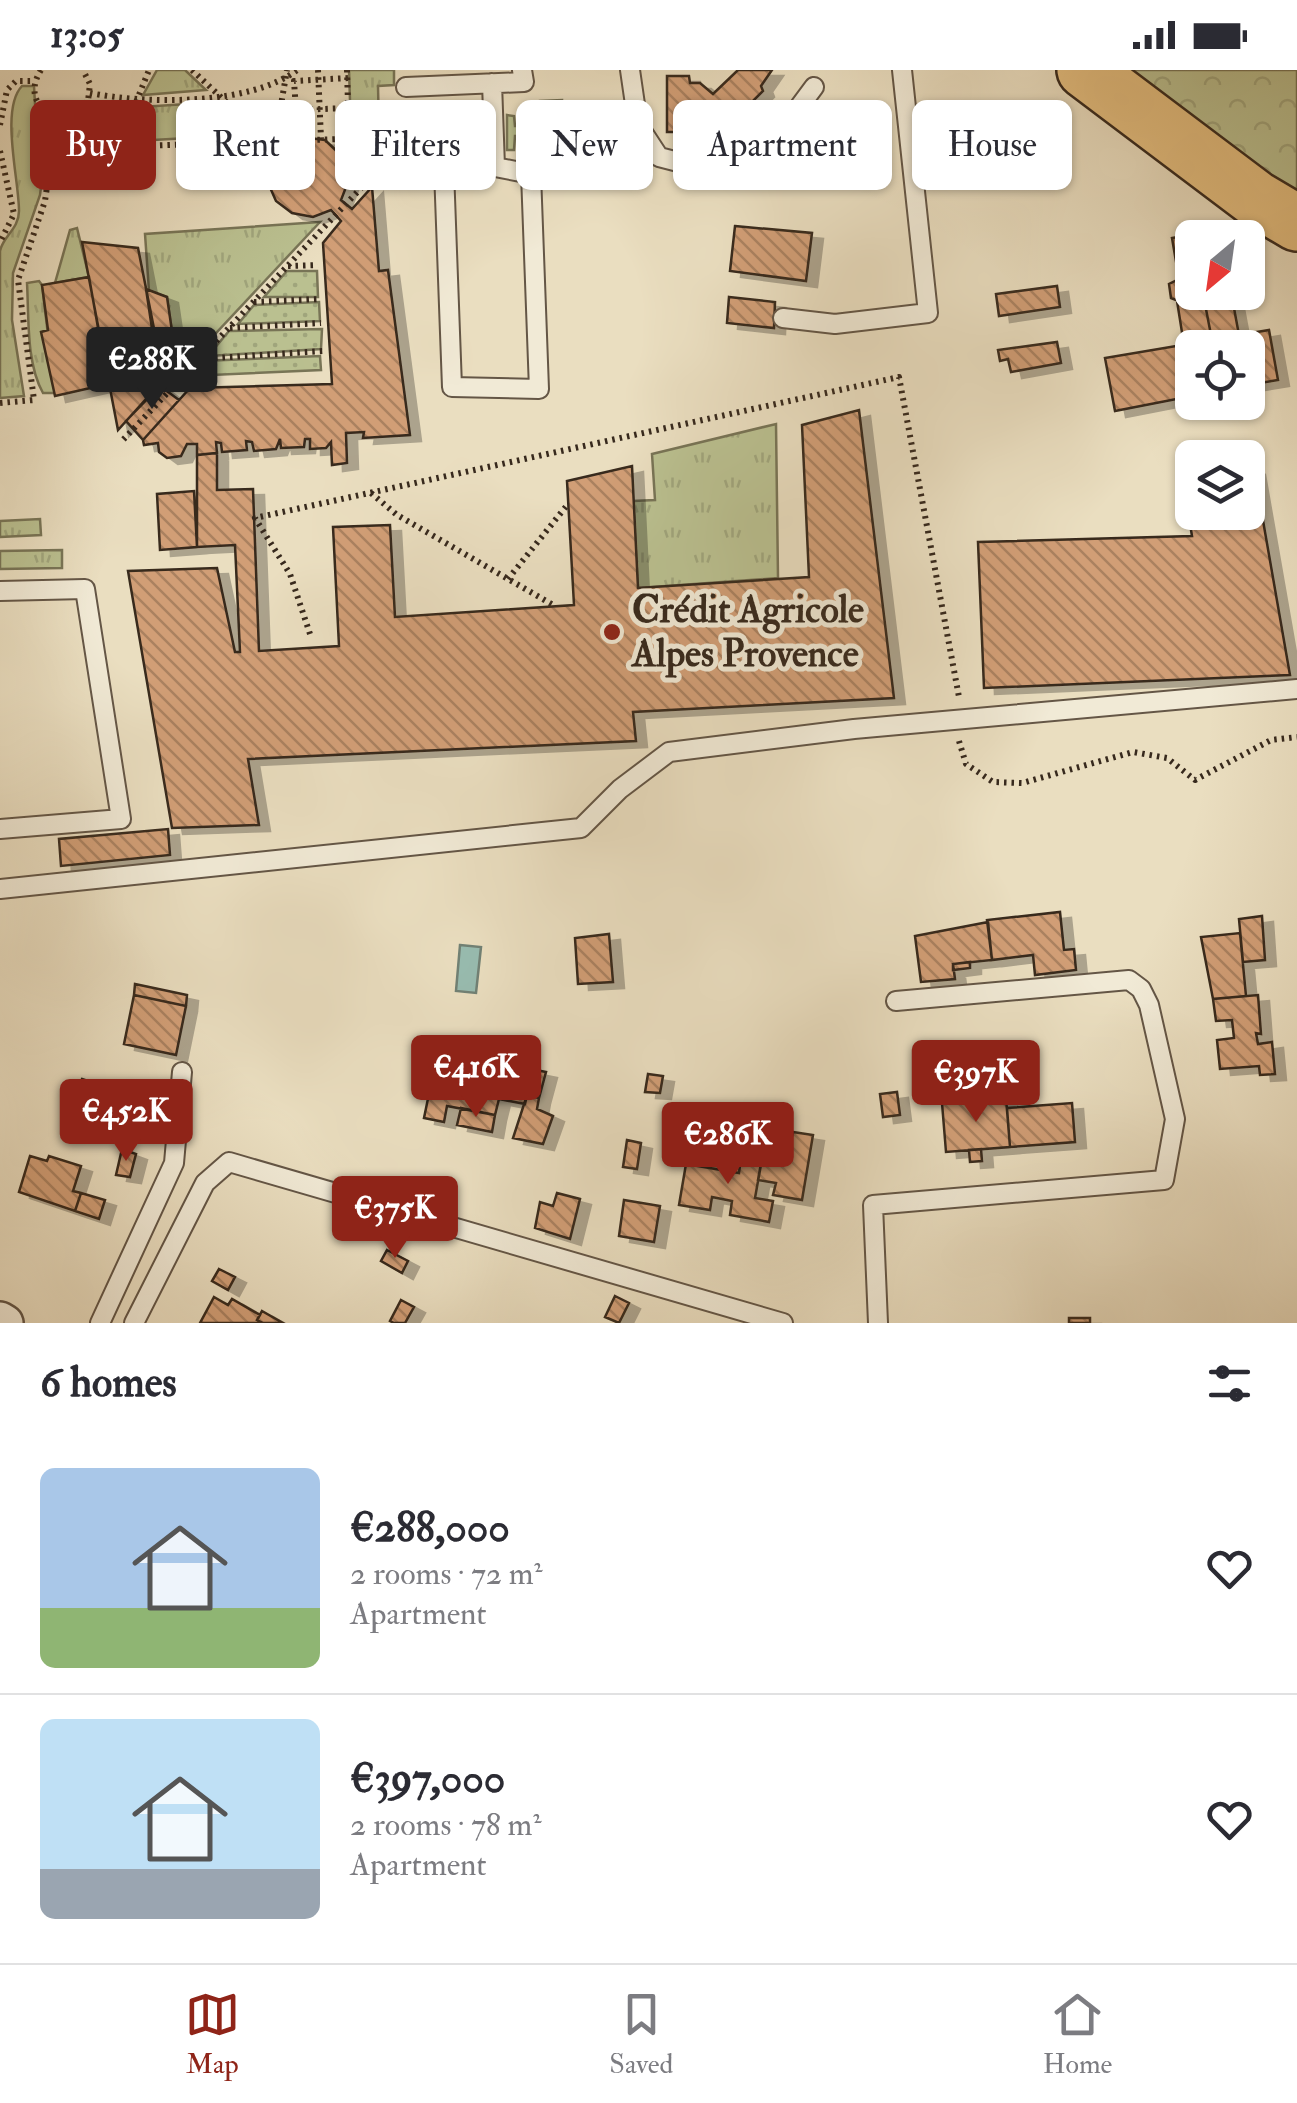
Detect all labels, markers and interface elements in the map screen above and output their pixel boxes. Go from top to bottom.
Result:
text: 13:05 [50,11,124,59]
chip: Buy [30,100,156,190]
chip: Rent [176,100,315,190]
chip: Filters [335,100,496,190]
chip: New [516,100,653,190]
chip: Apartment [673,100,892,190]
chip: House [912,100,1072,190]
north arrow [1175,220,1265,310]
map controls [1175,220,1265,530]
pin: €288K [82,327,222,412]
button: locate [1175,330,1265,420]
text: €288K [108,339,196,379]
button: layers [1175,440,1265,530]
place label: Crédit Agricole Alpes Provence [630,586,864,678]
marker: Crédit Agricole Alpes Provence [601,621,623,643]
pin: €416K [406,1035,546,1120]
pin: €397K [906,1040,1046,1125]
text: €416K [433,1047,519,1087]
text: €397K [934,1052,1018,1092]
pin: €452K [56,1079,196,1164]
text: €452K [82,1091,170,1131]
pin: €286K [658,1102,798,1187]
text: €286K [684,1114,772,1154]
pin: €375K [325,1176,465,1261]
text: €375K [354,1188,436,1228]
icon: filters [1202,1356,1257,1411]
text: 6 homes [40,1357,177,1409]
text: €288,000 [350,1502,510,1554]
icon: home [120,1508,240,1628]
icon: heart [1202,1541,1257,1596]
text: 2 rooms · 72 m² [350,1554,543,1594]
text: Apartment [350,1594,487,1634]
text: €397,000 [350,1753,505,1805]
icon: home [120,1759,240,1879]
icon: heart [1202,1792,1257,1847]
text: 2 rooms · 78 m² [350,1805,541,1845]
text: Apartment [350,1845,487,1885]
tab: Map [185,1987,240,2082]
tab: Saved [609,1987,673,2082]
tab: Home [1043,1987,1112,2082]

